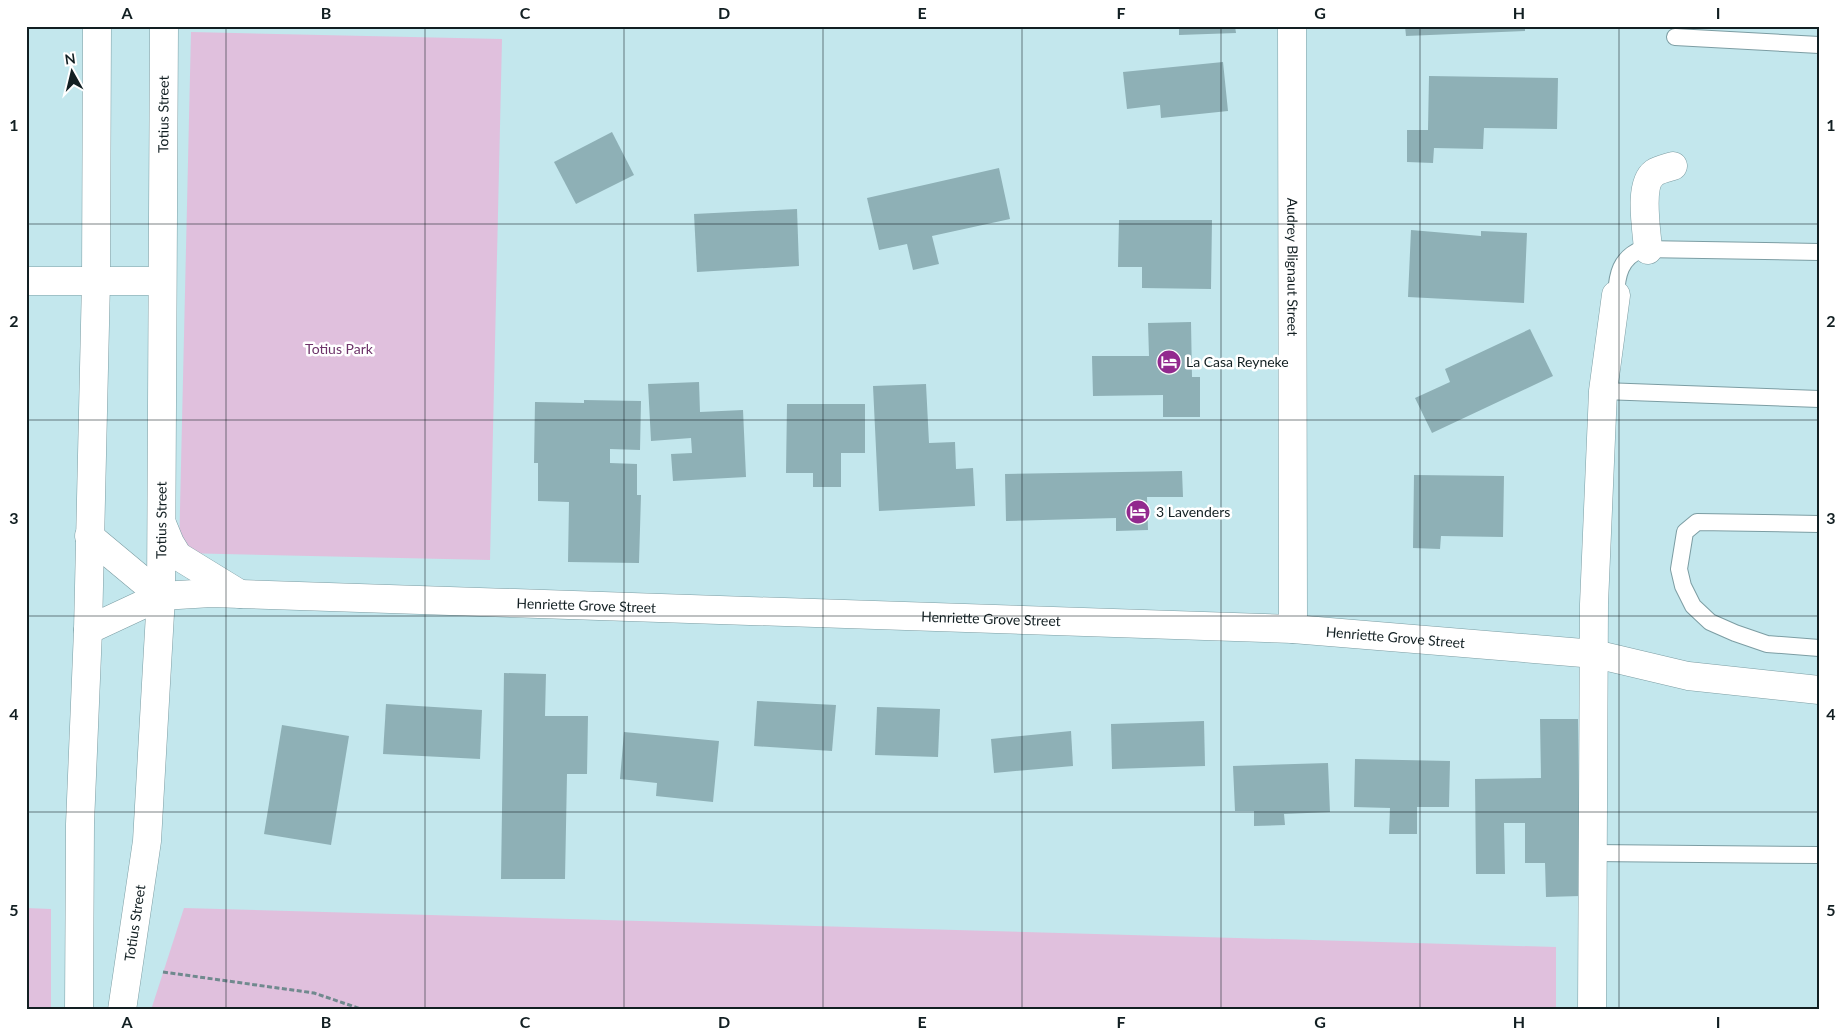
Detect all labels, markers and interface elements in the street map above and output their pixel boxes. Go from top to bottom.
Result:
text: A [120,3,133,22]
text: B [321,3,331,22]
text: C [520,3,531,22]
text: D [718,3,730,22]
text: E [917,3,927,22]
text: F [1116,3,1126,22]
text: G [1314,3,1326,22]
text: H [1513,3,1525,22]
text: I [1716,3,1720,22]
north arrow [48,48,98,98]
text: N [64,49,77,68]
street label: Totius Street [154,76,172,153]
text: 1 [9,115,19,134]
text: 1 [1826,115,1836,134]
street label: Audrey Blignaut Street [1284,198,1302,336]
text: 2 [9,311,19,330]
text: 2 [1826,311,1836,330]
park label: Totius Park [305,340,374,357]
hotel icon: La Casa Reyneke [1156,349,1182,375]
place label: La Casa Reyneke [1186,353,1289,370]
street label: Totius Street [152,482,170,559]
hotel icon: 3 Lavenders [1125,499,1151,525]
place label: 3 Lavenders [1156,503,1230,520]
text: 3 [9,508,19,527]
text: 3 [1826,508,1836,527]
street label: Henriette Grove Street [516,594,656,616]
street label: Henriette Grove Street [921,608,1061,629]
street label: Henriette Grove Street [1325,623,1466,651]
text: 4 [9,704,19,723]
text: 4 [1826,704,1836,723]
street label: Totius Street [120,883,148,962]
text: 5 [9,900,19,919]
text: 5 [1826,900,1836,919]
text: A [120,1012,133,1031]
text: B [321,1012,331,1031]
text: C [520,1012,531,1031]
text: D [718,1012,730,1031]
text: E [917,1012,927,1031]
text: F [1116,1012,1126,1031]
text: G [1314,1012,1326,1031]
text: H [1513,1012,1525,1031]
text: I [1716,1012,1720,1031]

